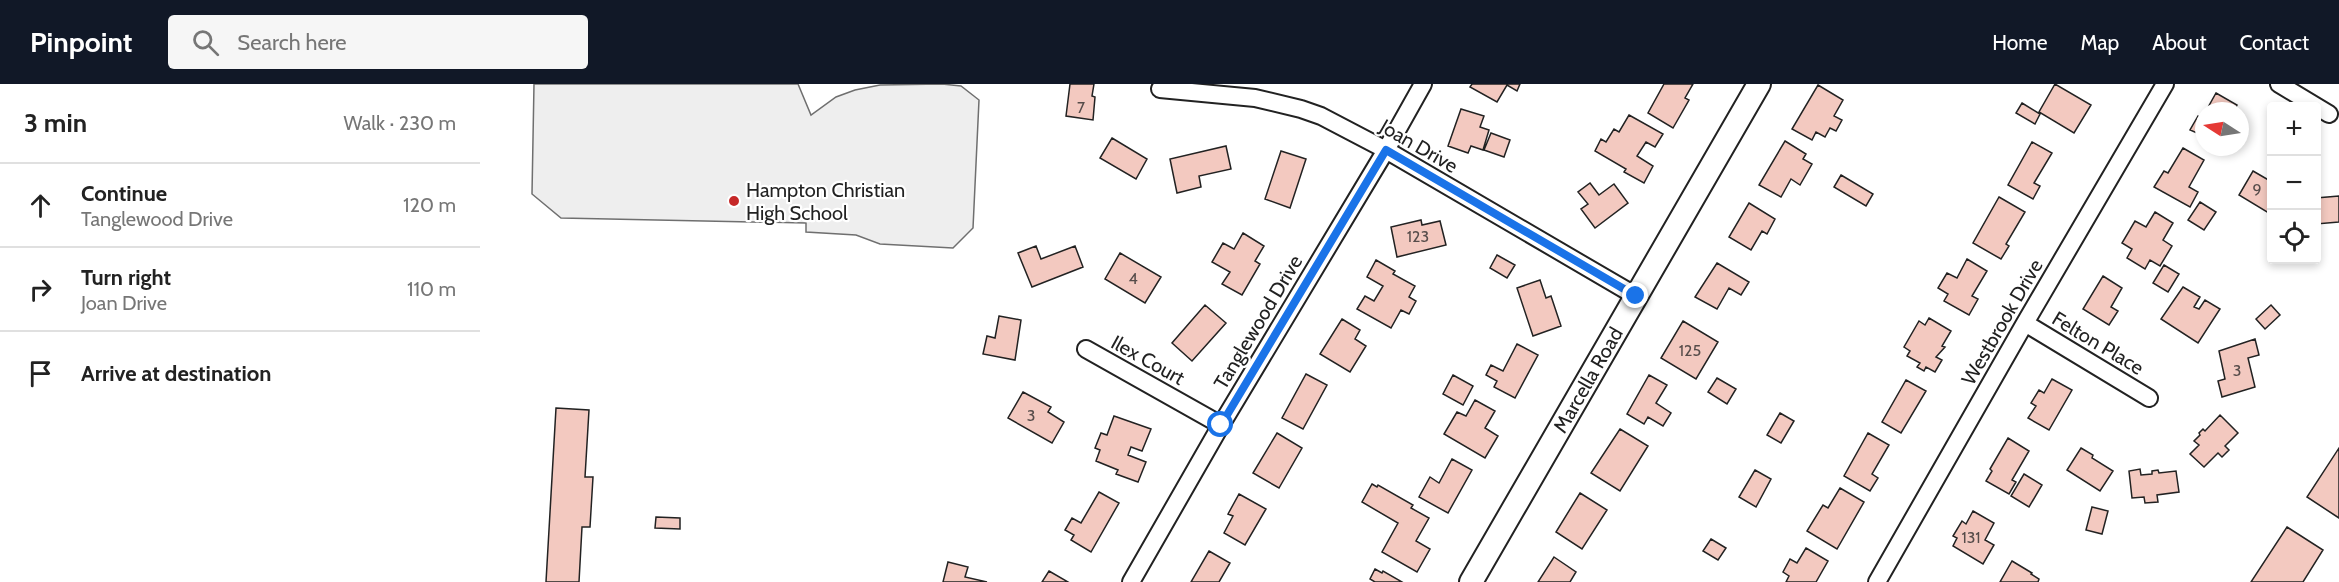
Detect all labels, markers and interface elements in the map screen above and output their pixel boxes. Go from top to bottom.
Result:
search box [168,15,588,69]
text: Pinpoint [30,25,132,59]
icon: search [189,26,222,59]
text: Search here [237,29,347,56]
text: Home [1992,30,2048,55]
text: Map [2081,30,2119,55]
text: About [2152,30,2206,55]
text: Contact [2239,30,2309,55]
house number: 7 [1077,98,1085,117]
north arrow [2195,102,2249,156]
map controls [2267,102,2321,264]
button: + [2267,102,2321,156]
text: 3 min [24,107,87,139]
text: Walk · 230 m [344,111,456,135]
street label: Joan Drive [1375,114,1462,178]
button: − [2267,156,2321,210]
place label: Hampton Christian High School [746,178,905,225]
text: Continue [81,180,167,207]
house number: 9 [2252,180,2262,199]
icon: ahead [24,189,57,222]
text: 120 m [403,193,456,217]
marker: Hampton Christian High School [727,194,741,208]
text: Tanglewood Drive [81,207,233,231]
button: locate [2267,210,2321,264]
house number: 123 [1407,227,1429,246]
street label: Tanglewood Drive [1209,251,1307,393]
street label: Westbrook Drive [1956,255,2048,389]
text: Turn right [81,264,171,291]
house number: 4 [1128,269,1138,288]
icon: right [24,273,57,306]
text: 110 m [407,277,456,301]
route end [1622,282,1648,308]
text: Joan Drive [81,291,167,315]
street label: Felton Place [2048,306,2148,380]
street label: Marcella Road [1548,323,1628,437]
street label: Ilex Court [1107,330,1189,390]
house number: 125 [1679,341,1701,360]
icon: arrive [24,357,57,390]
text: Arrive at destination [81,360,271,387]
house number: 3 [2233,361,2241,380]
house number: 3 [1027,406,1035,425]
route start [1207,411,1233,437]
house number: 131 [1961,528,1981,547]

